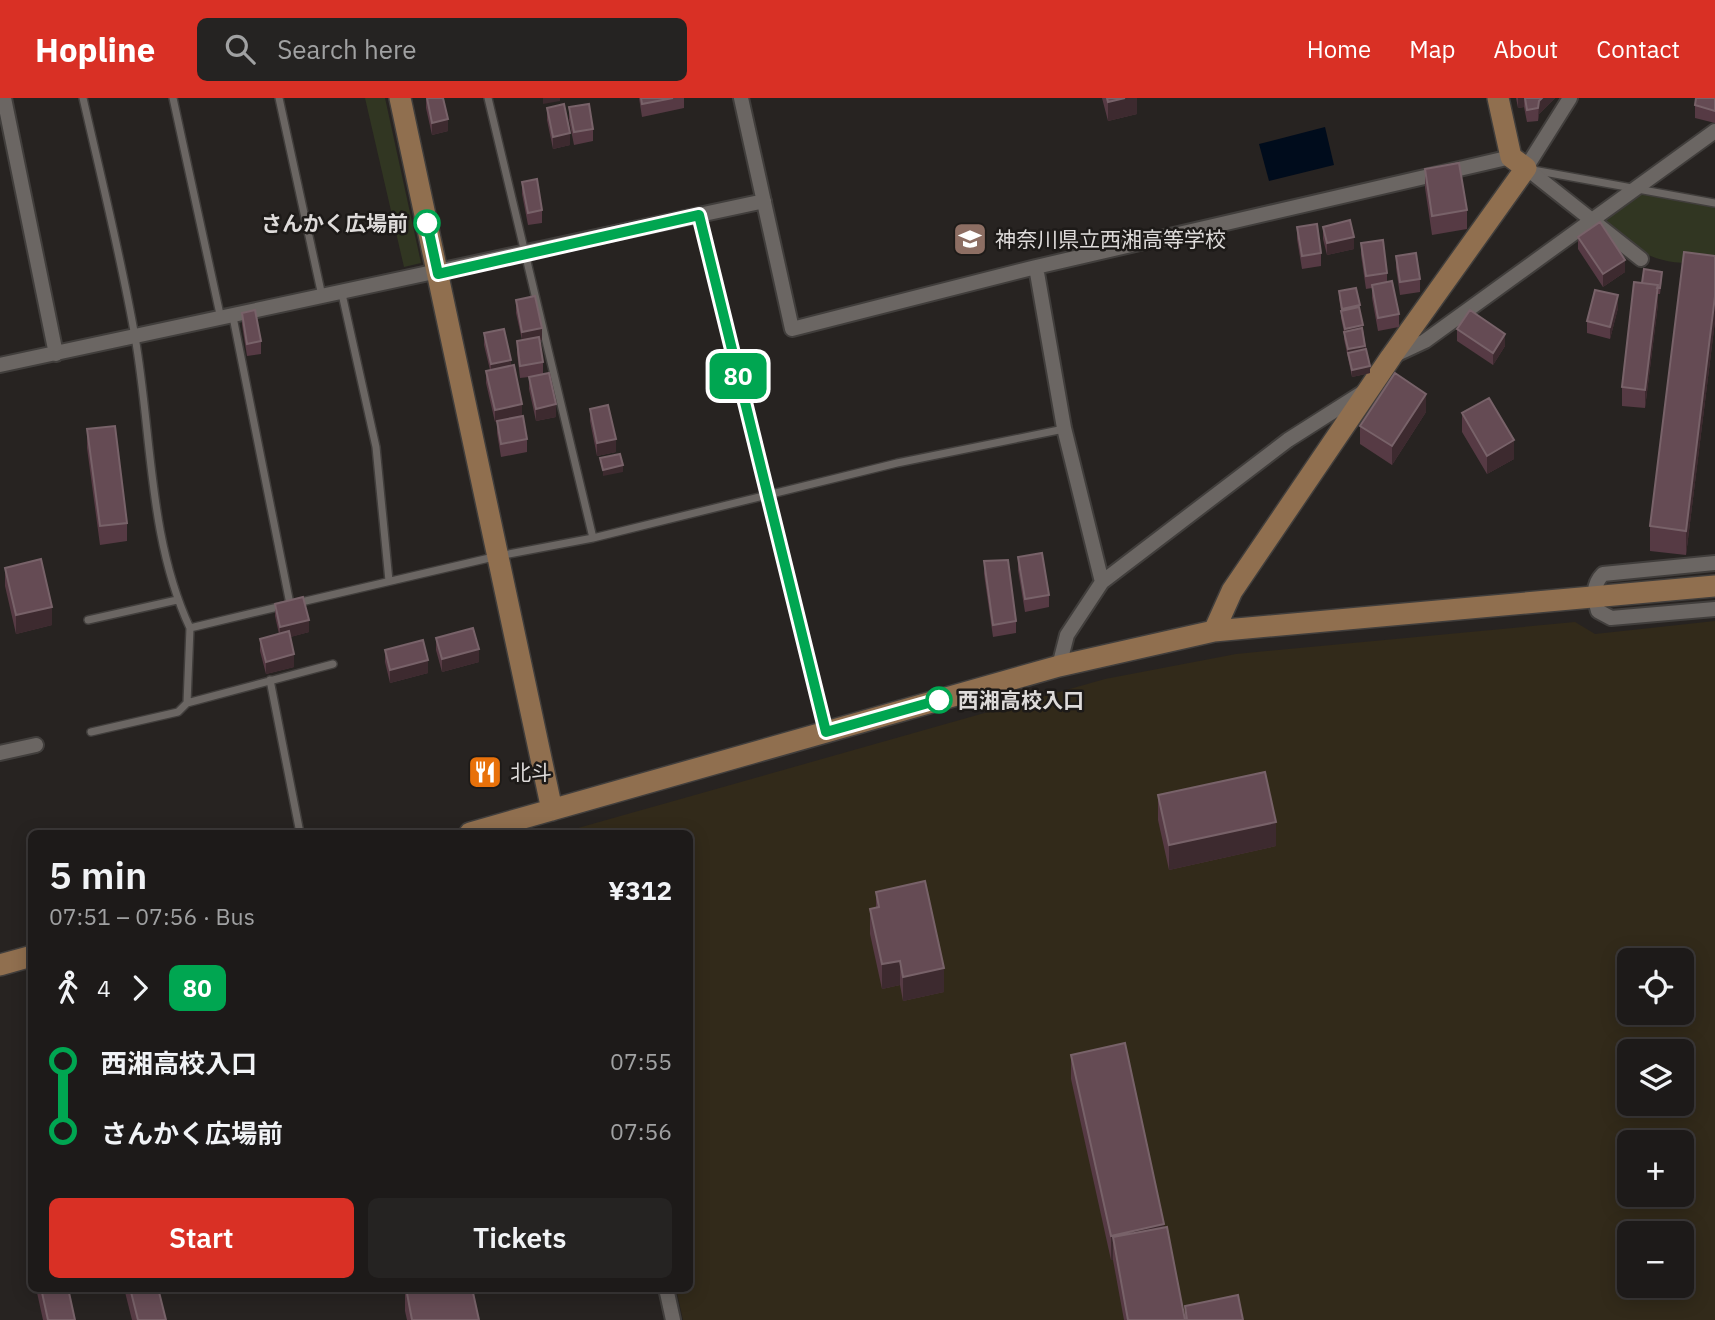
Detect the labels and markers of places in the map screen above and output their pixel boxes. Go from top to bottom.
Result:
place label: さんかく広場前 [261,209,408,237]
marker: さんかく広場前 [414,210,440,236]
school or university icon: 神奈川県立西湘高等学校 [951,220,989,258]
place label: 神奈川県立西湘高等学校 [995,225,1226,253]
place label: 西湘高校入口 [958,686,1084,714]
marker: 西湘高校入口 [926,687,952,713]
restaurant icon: 北斗 [466,753,504,791]
place label: 北斗 [510,758,552,786]

